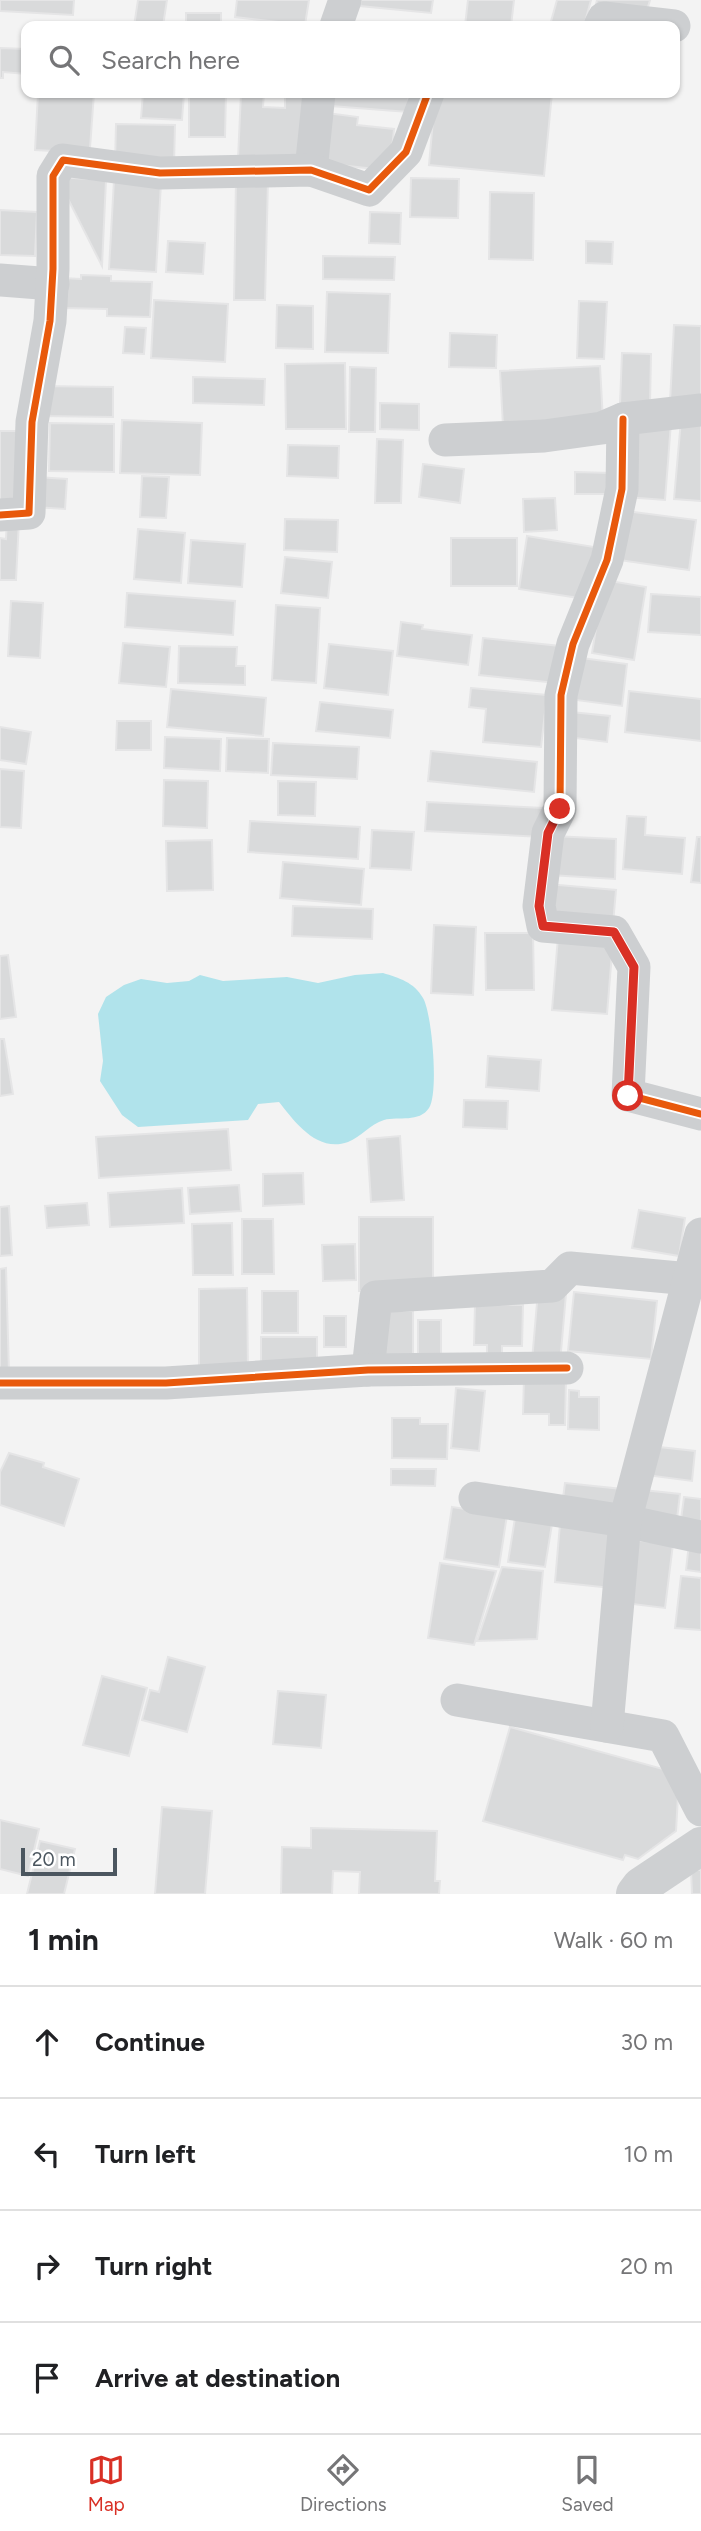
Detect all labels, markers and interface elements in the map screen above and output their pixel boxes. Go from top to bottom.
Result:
search box [21,21,680,98]
icon: search [45,41,83,79]
text: Search here [101,44,240,76]
route end [544,793,575,824]
route start [612,1080,643,1111]
scale bar [21,1845,117,1877]
text: 20 m [32,1848,76,1871]
text: 1 min [28,1921,99,1958]
text: Walk · 60 m [554,1926,673,1954]
icon: ahead [28,2023,66,2061]
text: Continue [95,2026,205,2058]
text: 30 m [620,2028,673,2056]
icon: left [28,2135,66,2173]
text: Turn left [95,2138,196,2170]
text: 10 m [624,2140,673,2168]
icon: right [28,2247,66,2285]
text: Turn right [95,2250,212,2282]
text: 20 m [620,2252,673,2280]
icon: arrive [28,2359,66,2397]
text: Arrive at destination [95,2362,340,2394]
tab: Map [87,2451,125,2516]
tab: Directions [300,2451,387,2516]
tab: Saved [561,2451,614,2516]

